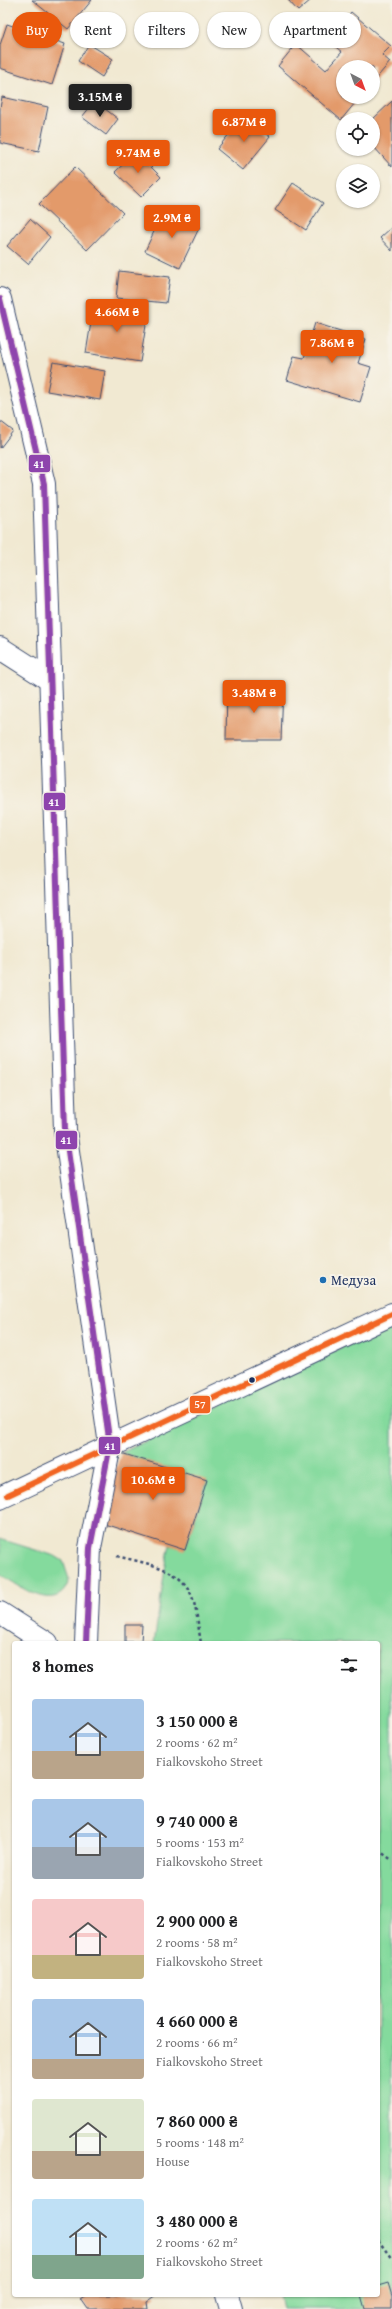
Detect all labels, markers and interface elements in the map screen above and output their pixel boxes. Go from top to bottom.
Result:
chip: Buy [12,12,62,48]
chip: Rent [70,12,126,48]
chip: Filters [134,12,199,48]
chip: New [207,12,261,48]
chip: Apartment [269,12,361,48]
north arrow [336,60,380,104]
map controls [336,60,380,208]
pin: 3.15M ₴ [63,84,137,118]
text: 3.15M ₴ [78,87,122,106]
pin: 6.87M ₴ [207,109,281,143]
text: 6.87M ₴ [222,112,266,131]
button: locate [336,112,380,156]
pin: 9.74M ₴ [101,140,175,174]
text: 9.74M ₴ [116,143,160,162]
button: layers [336,164,380,208]
pin: 2.9M ₴ [139,205,205,239]
text: 2.9M ₴ [153,208,191,227]
pin: 4.66M ₴ [80,299,154,333]
text: 4.66M ₴ [95,302,139,321]
pin: 7.86M ₴ [295,330,369,364]
text: 7.86M ₴ [310,333,354,352]
line badge: 41 [28,454,51,473]
text: 41 [33,456,45,472]
pin: 3.48M ₴ [217,680,291,714]
text: 3.48M ₴ [232,683,276,702]
line badge: 41 [43,792,66,811]
text: 41 [48,794,60,810]
line badge: 41 [55,1130,78,1150]
text: 41 [60,1132,72,1148]
place label: Медуза [331,1270,376,1290]
marker: Медуза [318,1275,328,1285]
unlabelled marker [247,1375,257,1385]
line badge: 57 [189,1395,211,1414]
text: 57 [194,1396,206,1412]
line badge: 41 [98,1436,121,1455]
text: 41 [104,1438,116,1454]
pin: 10.6M ₴ [116,1467,190,1501]
text: 10.6M ₴ [131,1470,175,1489]
text: 8 homes [32,1653,94,1678]
icon: filters [338,1654,360,1676]
text: 3 150 000 ₴ [156,1708,238,1733]
icon: home [64,1715,112,1763]
text: 2 rooms · 62 m² [156,1733,238,1752]
text: Fialkovskoho Street [156,1752,263,1771]
text: 9 740 000 ₴ [156,1808,238,1833]
icon: home [64,1815,112,1863]
text: 5 rooms · 153 m² [156,1833,244,1852]
text: Fialkovskoho Street [156,1852,263,1871]
text: 2 900 000 ₴ [156,1908,238,1933]
icon: home [64,1915,112,1963]
text: 2 rooms · 58 m² [156,1933,238,1952]
text: Fialkovskoho Street [156,1952,263,1971]
text: 4 660 000 ₴ [156,2008,238,2033]
icon: home [64,2015,112,2063]
text: 2 rooms · 66 m² [156,2033,238,2052]
text: Fialkovskoho Street [156,2052,263,2071]
text: 7 860 000 ₴ [156,2108,238,2133]
icon: home [64,2115,112,2163]
text: 5 rooms · 148 m² [156,2133,244,2152]
text: House [156,2152,190,2171]
text: 3 480 000 ₴ [156,2208,238,2233]
icon: home [64,2215,112,2263]
text: 2 rooms · 62 m² [156,2233,238,2252]
text: Fialkovskoho Street [156,2252,263,2271]

